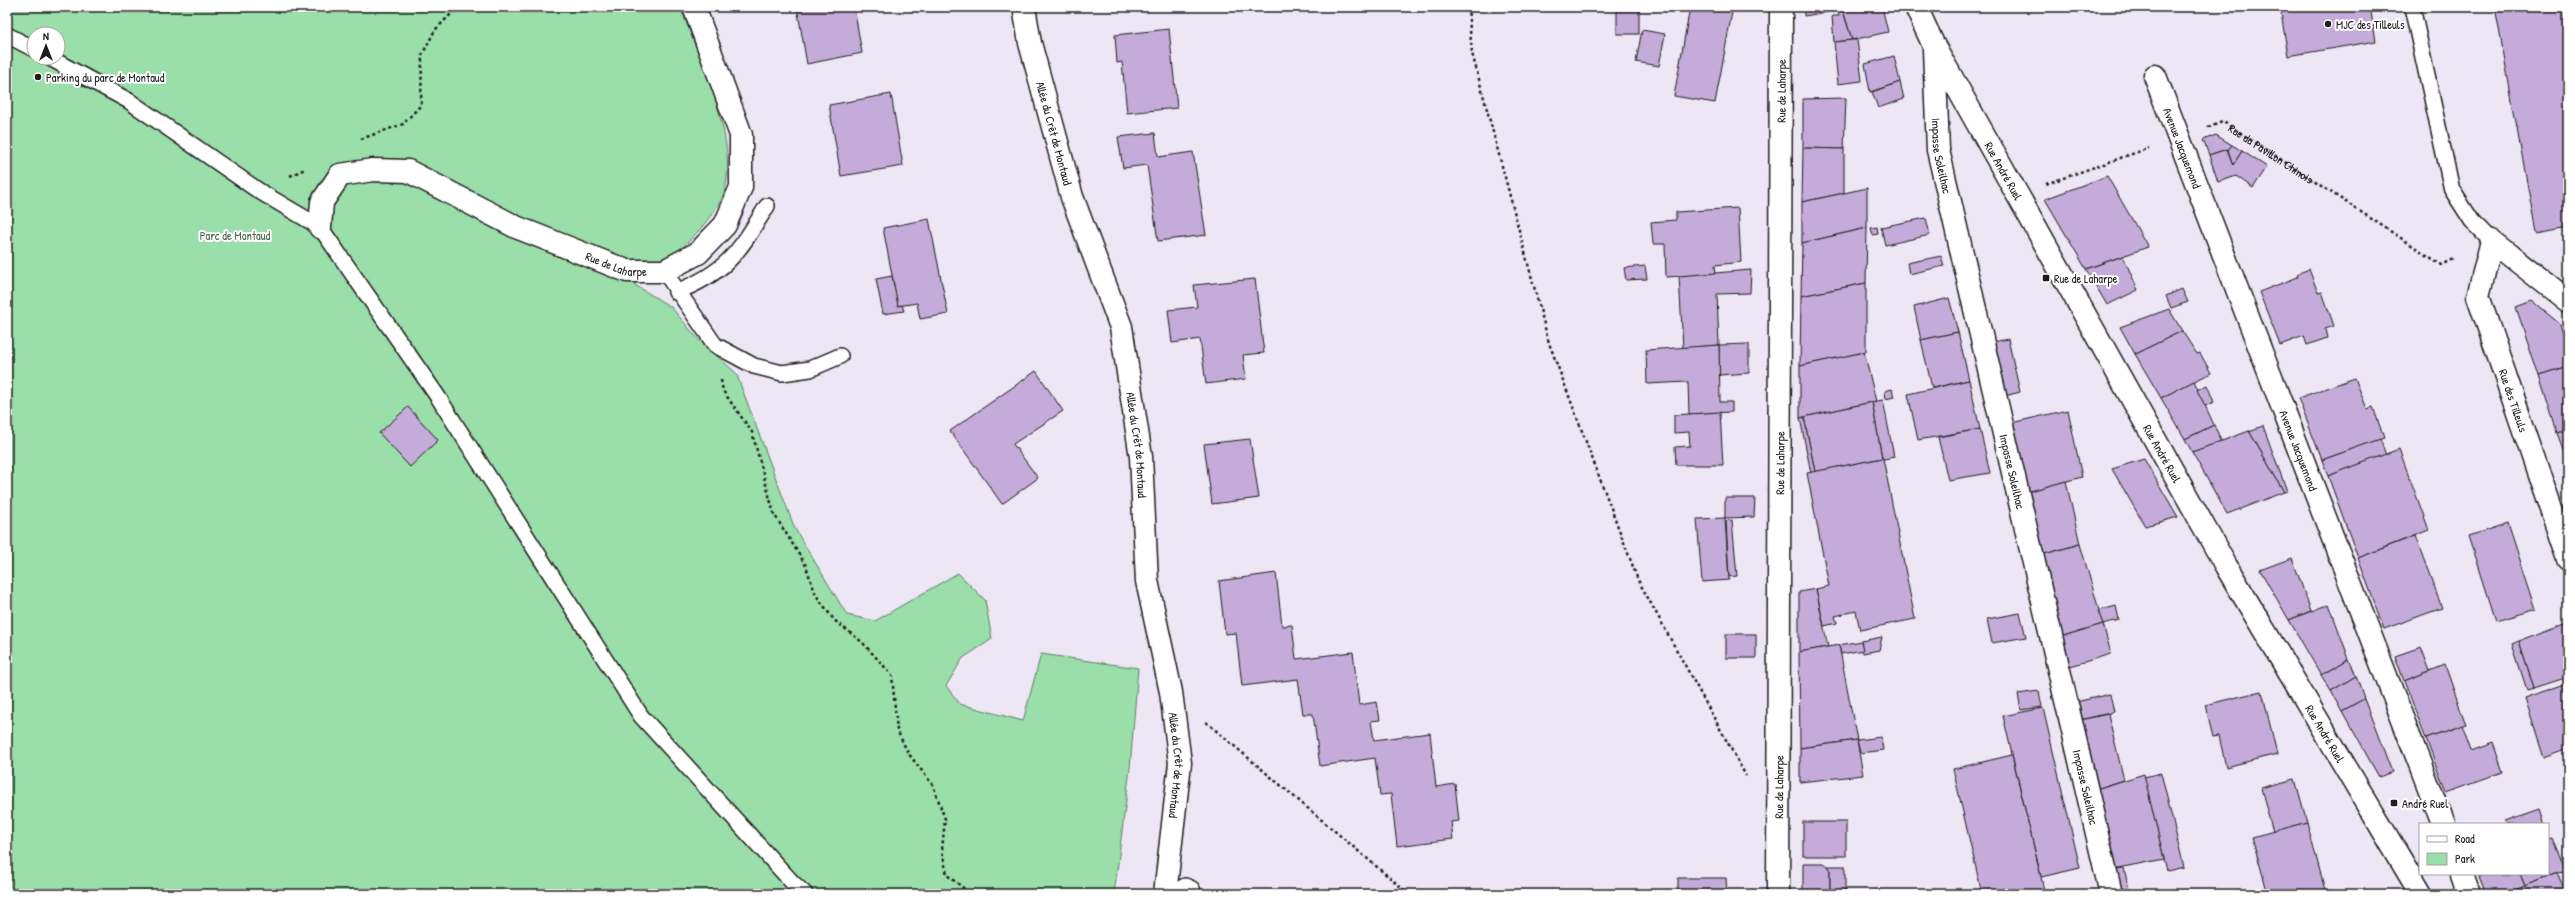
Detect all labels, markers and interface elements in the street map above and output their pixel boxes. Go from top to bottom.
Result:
place label: MJC des Tilleuls [2336,16,2405,33]
marker: MJC des Tilleuls [2323,19,2333,29]
north arrow [26,26,66,66]
text: N [43,29,49,43]
street label: Rue de Laharpe [1772,59,1789,123]
place label: Parking du parc de Montaud [46,69,165,86]
marker: Parking du parc de Montaud [33,72,43,82]
street label: Allée du Crêt de Montaud [1032,80,1077,187]
street label: Avenue Jacquemond [2159,105,2206,191]
street label: Impasse Soleilhac [1928,117,1956,195]
street label: Rue du Pavillon Chinois [2225,119,2317,187]
street label: Rue André Ruel [1981,139,2028,204]
park label: Parc de Montaud [200,227,271,244]
street label: Rue de Laharpe [583,247,647,280]
place label: Rue de Laharpe [2054,270,2118,287]
marker: Rue de Laharpe [2041,273,2051,283]
street label: Rue des Tilleuls [2495,367,2533,435]
street label: Allée du Crêt de Montaud [1123,391,1151,498]
street label: Avenue Jacquemond [2276,407,2322,493]
street label: Rue André Ruel [2140,421,2186,486]
street label: Rue de Laharpe [1771,431,1788,495]
street label: Impasse Soleilhac [1996,432,2030,511]
street label: Rue André Ruel [2302,701,2350,766]
street label: Allée du Crêt de Montaud [1165,711,1189,819]
street label: Impasse Soleilhac [2069,748,2103,826]
street label: Rue de Laharpe [1770,755,1787,819]
place label: André Ruel [2402,795,2449,812]
marker: André Ruel [2389,798,2399,808]
legend [2419,823,2549,875]
text: Road [2455,830,2475,847]
text: Park [2455,850,2475,867]

